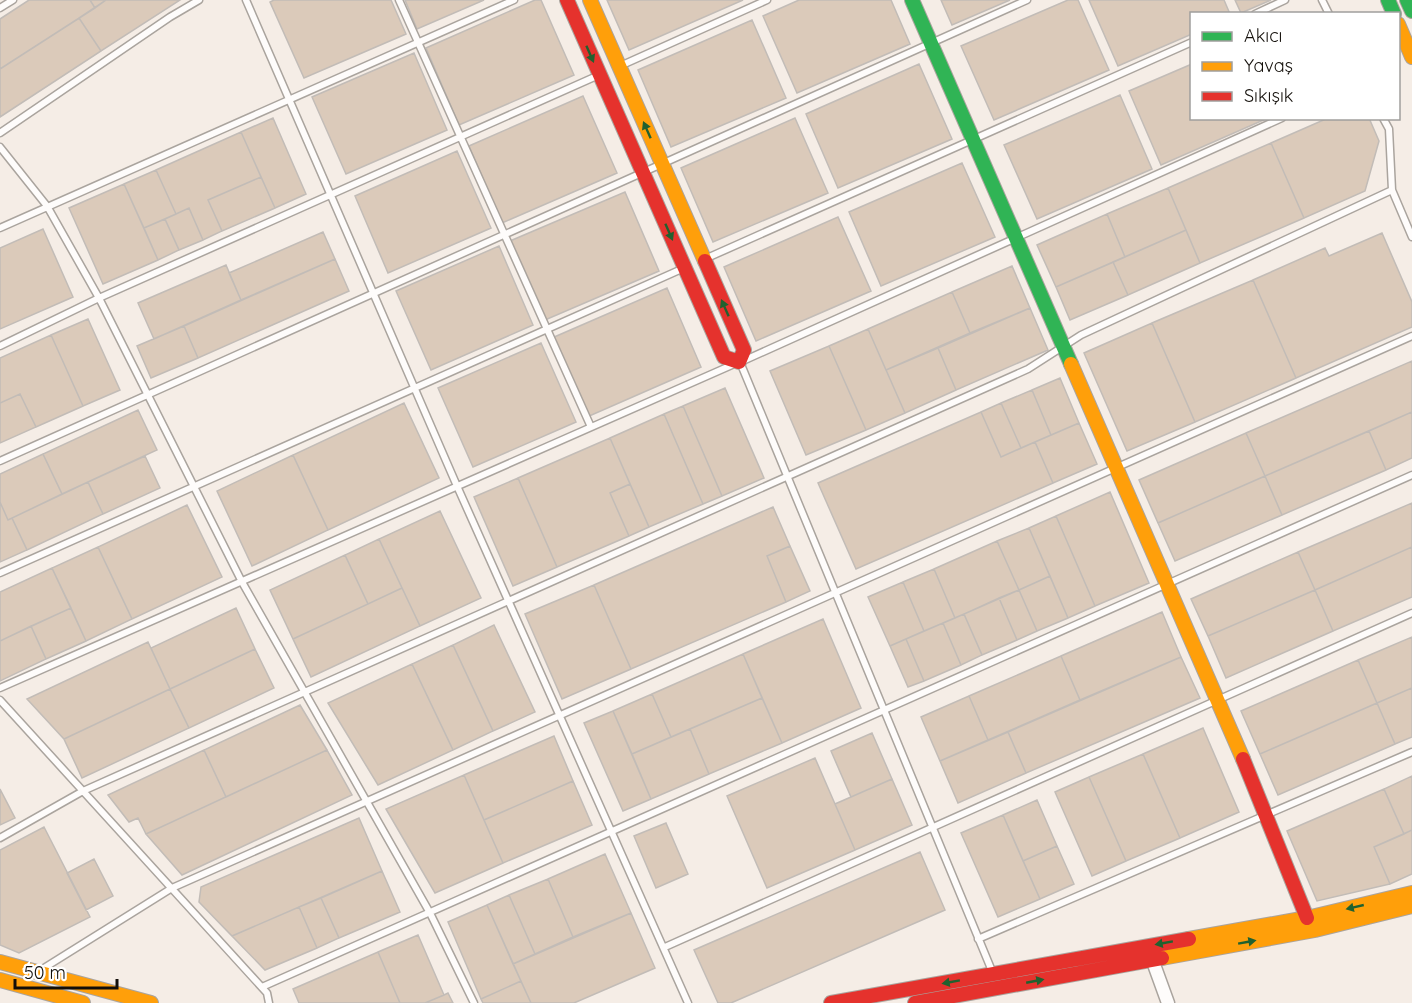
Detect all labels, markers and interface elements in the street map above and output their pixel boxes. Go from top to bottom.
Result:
legend [1190,12,1400,120]
text: Akıcı [1244,24,1282,47]
one-way arrow [586,45,595,62]
text: Yavaş [1244,54,1293,77]
text: Sıkışık [1244,84,1293,107]
one-way arrow [642,121,651,138]
one-way arrow [665,223,674,241]
one-way arrow [720,299,729,317]
one-way arrow [1346,902,1364,912]
one-way arrow [1238,938,1257,947]
one-way arrow [1154,939,1173,948]
scale bar [15,952,117,990]
text: 50 m [24,961,66,984]
one-way arrow [1025,976,1044,985]
one-way arrow [941,978,960,987]

